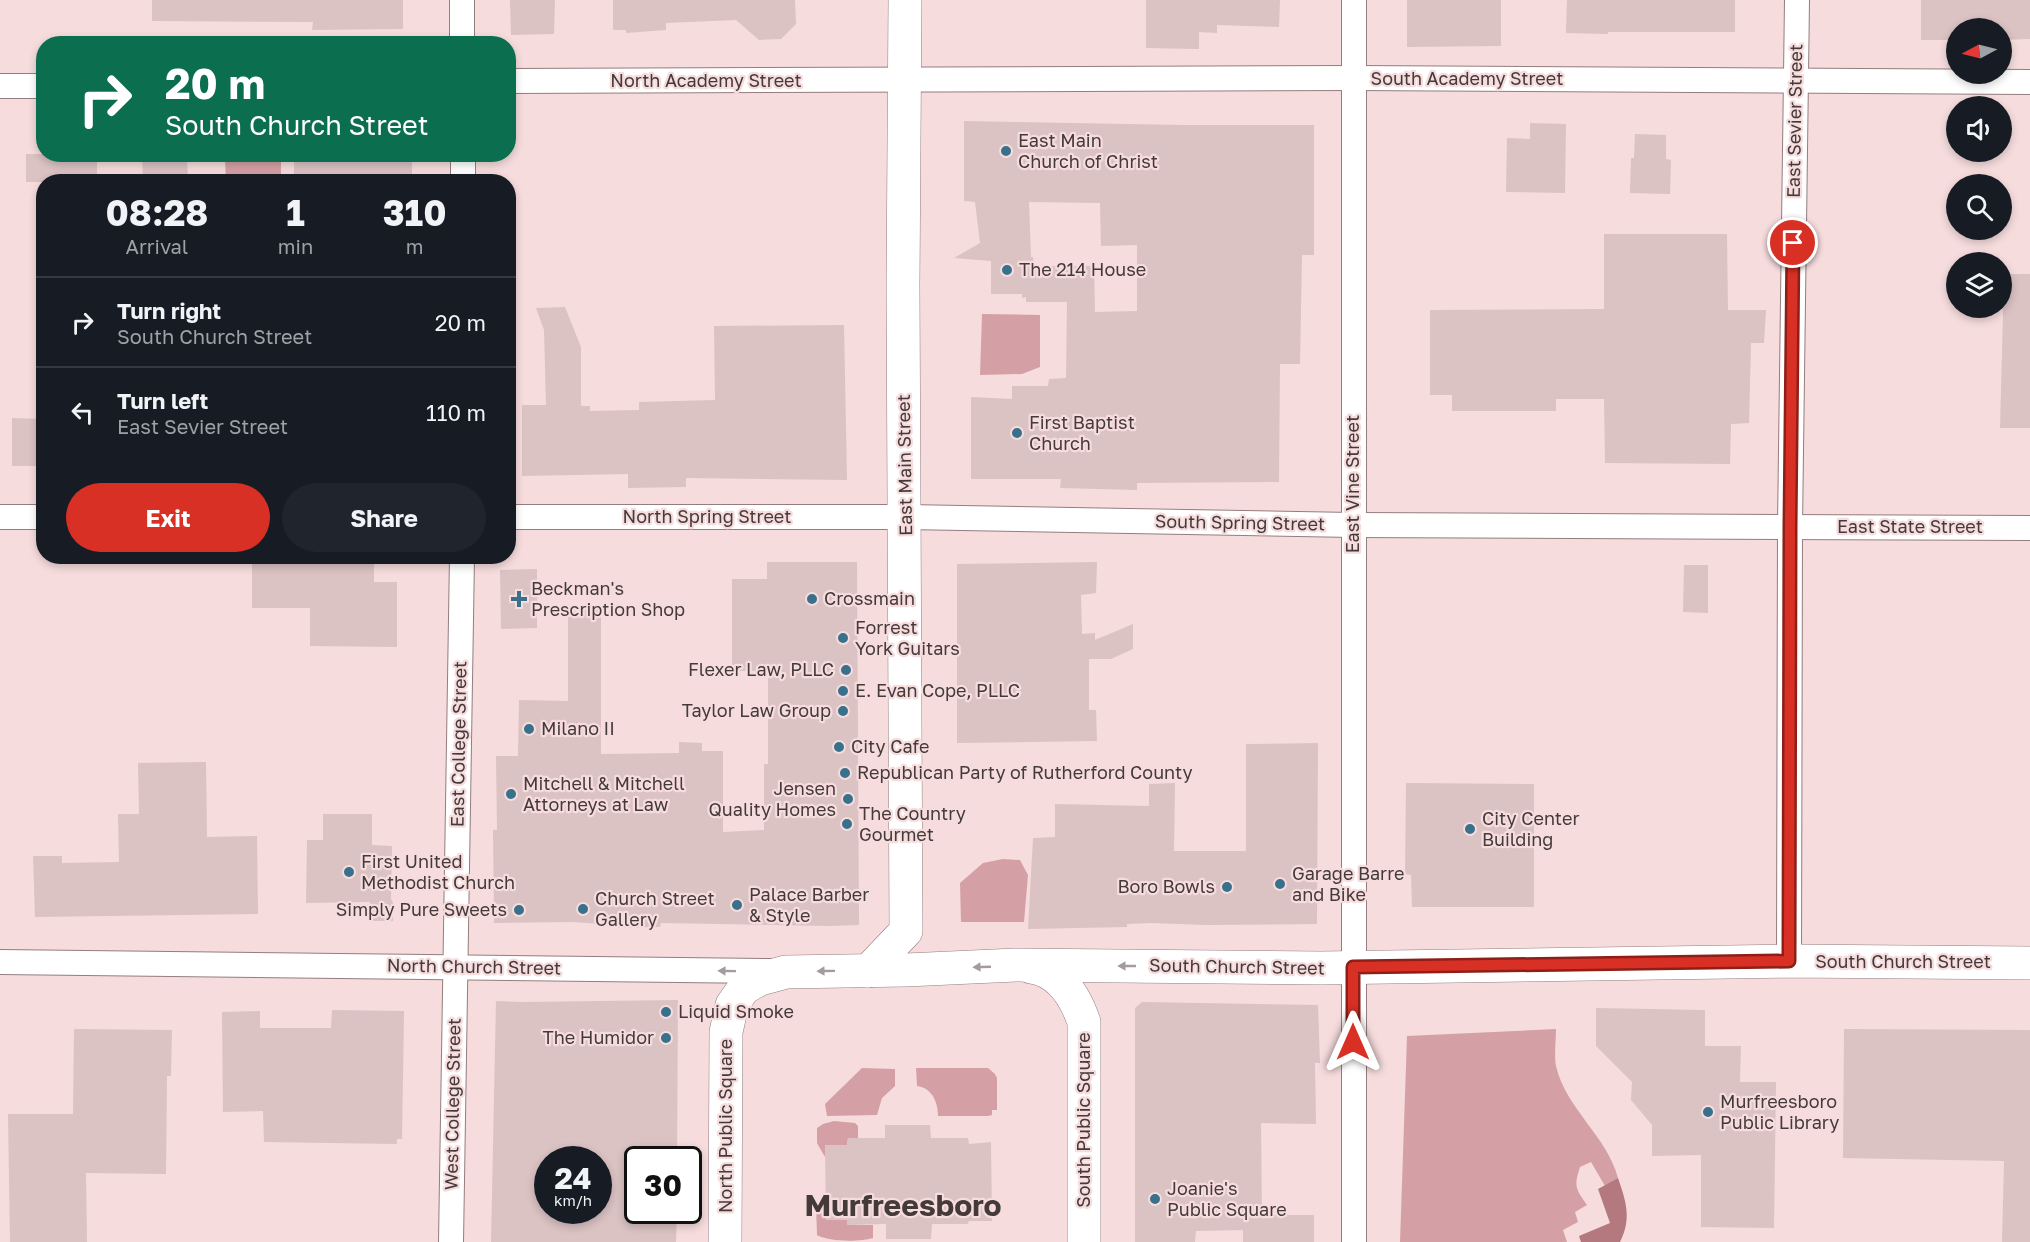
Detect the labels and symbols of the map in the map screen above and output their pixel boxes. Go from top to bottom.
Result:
north arrow [1946,18,2012,84]
street label: East Sevier Street [1782,44,1806,198]
street label: South Academy Street [1371,67,1563,89]
street label: North Academy Street [610,69,802,91]
place label: East Main Church of Christ [1018,129,1158,172]
marker: East Main Church of Christ [999,144,1013,158]
pin [1767,217,1818,268]
place label: The 214 House [1019,258,1146,280]
marker: The 214 House [1000,263,1014,277]
street label: East Main Street [892,394,916,536]
place label: First Baptist Church [1029,411,1135,454]
street label: East Vine Street [1341,415,1363,553]
marker: First Baptist Church [1010,426,1024,440]
street label: North Spring Street [623,505,791,527]
street label: South Spring Street [1155,510,1325,534]
street label: East State Street [1837,515,1983,537]
place label: Beckman's Prescription Shop [531,577,685,620]
place label: Crossmain [824,587,915,609]
marker: Beckman's Prescription Shop [512,592,526,606]
marker: Crossmain [805,592,819,606]
place label: Forrest York Guitars [855,616,960,659]
marker: Forrest York Guitars [836,631,850,645]
place label: Flexer Law, PLLC [688,658,834,680]
street label: East College Street [446,661,470,827]
marker: Flexer Law, PLLC [839,663,853,677]
place label: E. Evan Cope, PLLC [855,679,1020,701]
marker: E. Evan Cope, PLLC [836,684,850,698]
place label: Taylor Law Group [682,699,831,721]
marker: Taylor Law Group [836,704,850,718]
place label: Milano II [541,717,615,739]
marker: Milano II [522,722,536,736]
place label: City Cafe [851,735,929,757]
marker: City Cafe [832,740,846,754]
place label: Republican Party of Rutherford County [857,761,1193,783]
marker: Republican Party of Rutherford County [838,766,852,780]
place label: Mitchell & Mitchell Attorneys at Law [523,772,685,815]
place label: Jensen Quality Homes [709,777,836,820]
marker: Mitchell & Mitchell Attorneys at Law [504,787,518,801]
marker: Jensen Quality Homes [841,792,855,806]
place label: The Country Gourmet [859,802,966,845]
place label: City Center Building [1482,807,1579,850]
marker: The Country Gourmet [840,817,854,831]
marker: City Center Building [1463,822,1477,836]
place label: First United Methodist Church [361,850,515,893]
place label: Garage Barre and Bike [1292,862,1404,905]
marker: First United Methodist Church [342,865,356,879]
place label: Boro Bowls [1117,875,1215,897]
marker: Garage Barre and Bike [1273,877,1287,891]
marker: Boro Bowls [1220,880,1234,894]
place label: Palace Barber & Style [749,883,869,926]
place label: Church Street Gallery [595,887,715,930]
place label: Simply Pure Sweets [336,898,507,920]
marker: Palace Barber & Style [730,898,744,912]
marker: Church Street Gallery [576,902,590,916]
marker: Simply Pure Sweets [512,903,526,917]
street label: South Church Street [1815,950,1991,972]
street label: North Church Street [387,953,561,979]
street label: South Church Street [1149,953,1325,979]
one-way arrow [1117,961,1136,971]
one-way arrow [972,962,991,971]
one-way arrow [718,966,737,976]
one-way arrow [817,966,836,976]
place label: Liquid Smoke [678,1000,794,1022]
marker: Liquid Smoke [659,1005,673,1019]
position arrow [1321,1010,1385,1074]
street label: West College Street [439,1018,465,1190]
place label: The Humidor [543,1026,654,1048]
marker: The Humidor [659,1031,673,1045]
street label: South Public Square [1072,1032,1094,1208]
street label: North Public Square [714,1039,736,1213]
place label: Murfreesboro Public Library [1720,1090,1839,1133]
marker: Murfreesboro Public Library [1701,1105,1715,1119]
speed limit sign: 30 [624,1146,702,1224]
place label: Joanie's Public Square [1167,1177,1287,1220]
district label: Murfreesboro [805,1187,1001,1223]
marker: Joanie's Public Square [1148,1192,1162,1206]

